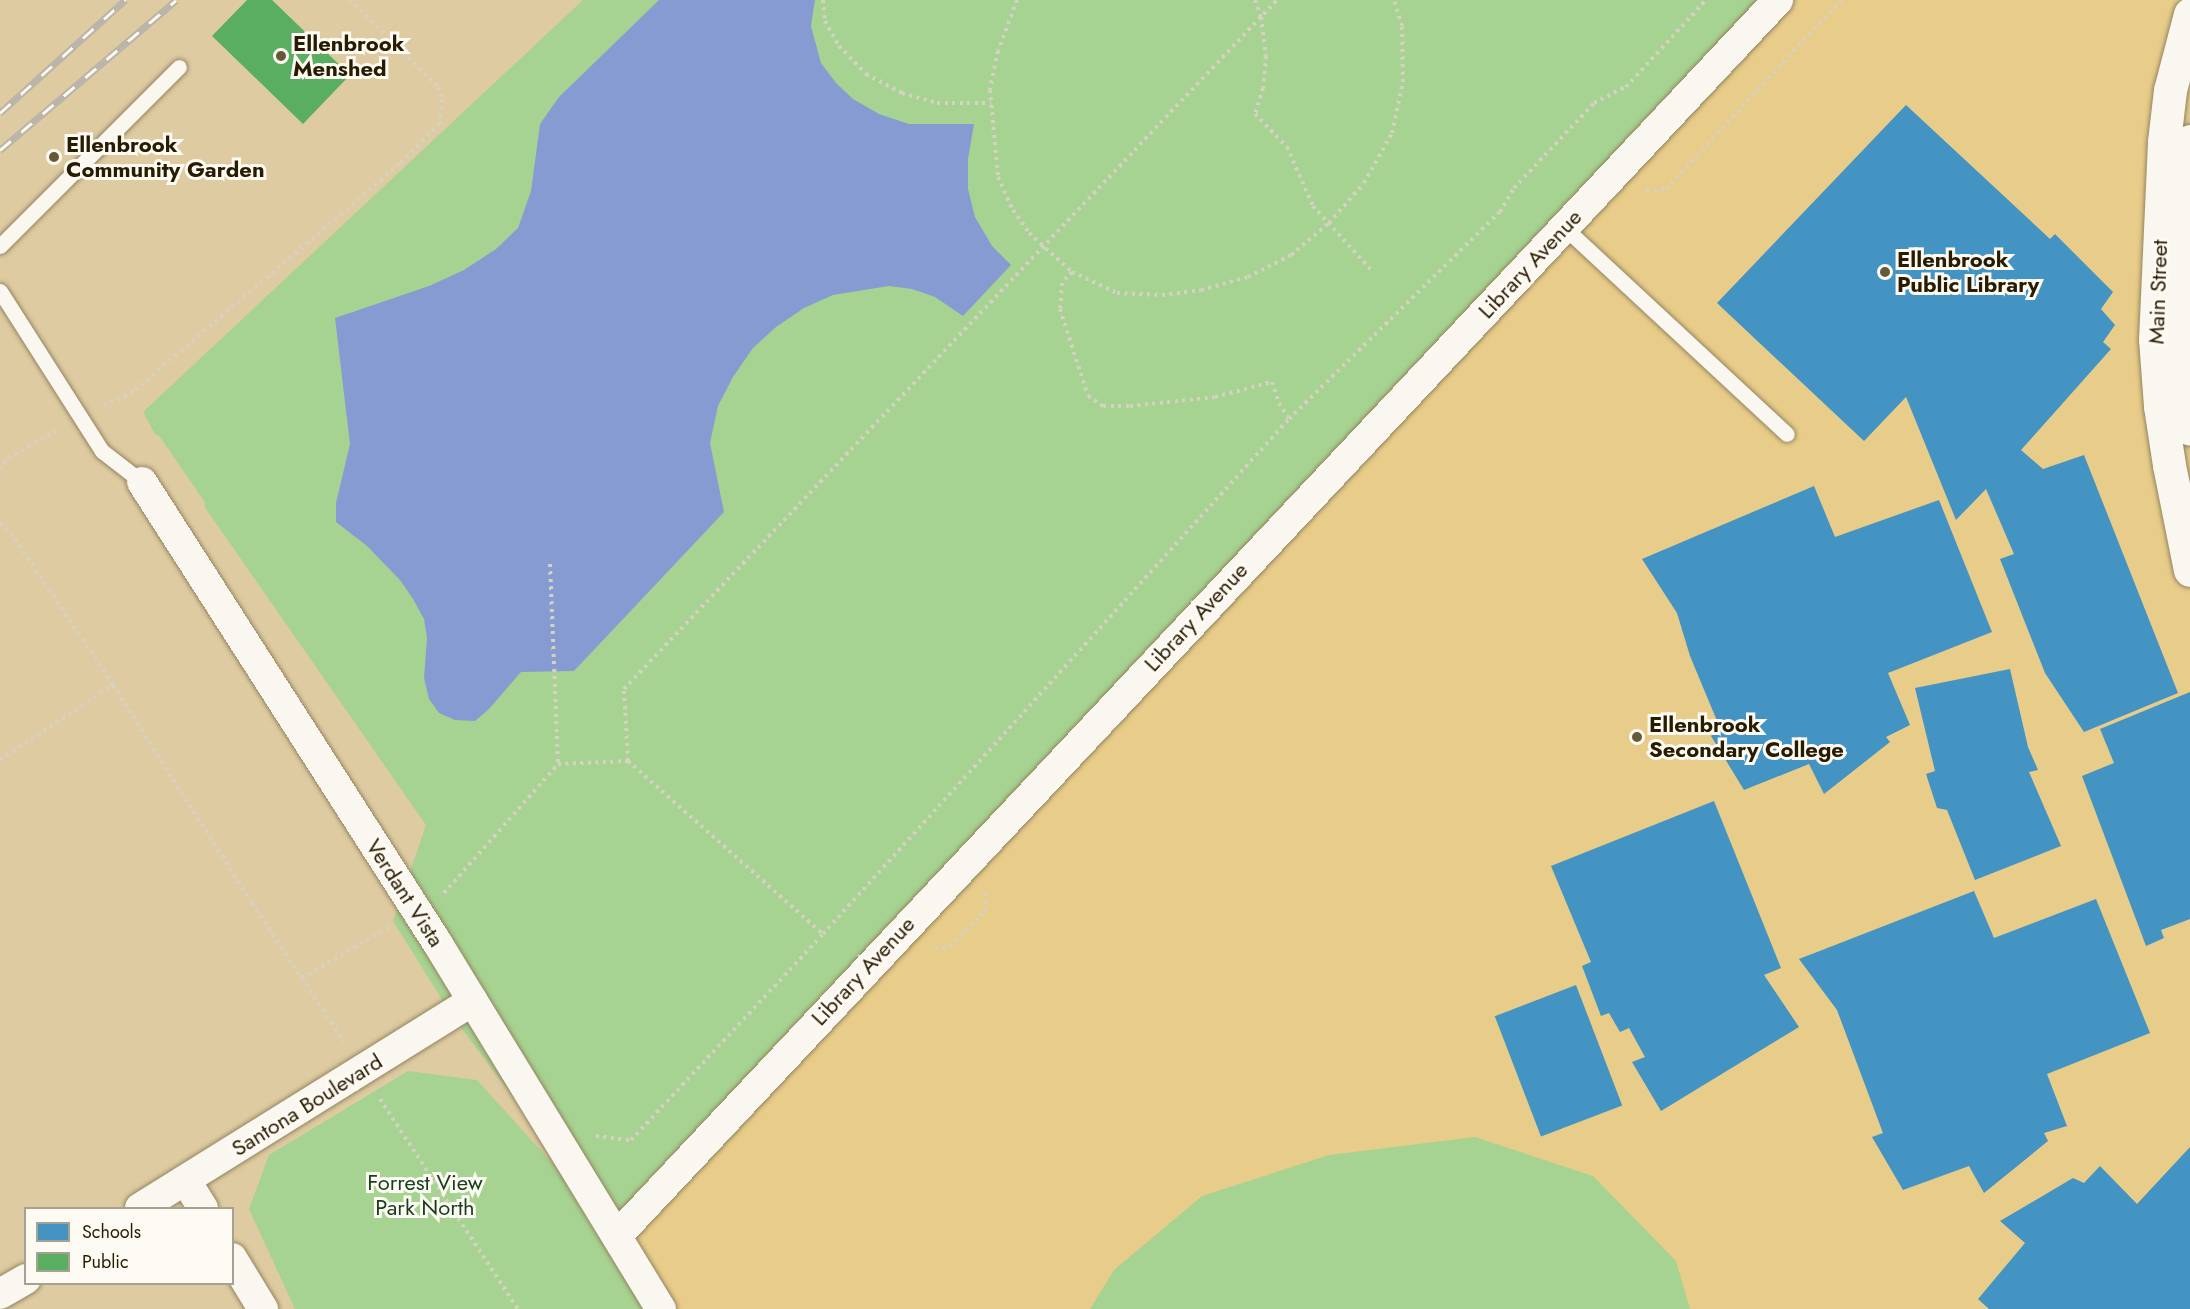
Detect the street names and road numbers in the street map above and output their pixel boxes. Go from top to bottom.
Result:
street label: Library Avenue [1473,204,1587,324]
street label: Main Street [2143,239,2173,345]
street label: Library Avenue [1139,557,1253,677]
street label: Verdant Vista [360,834,450,952]
street label: Library Avenue [806,911,920,1031]
street label: Santona Boulevard [227,1048,387,1162]

